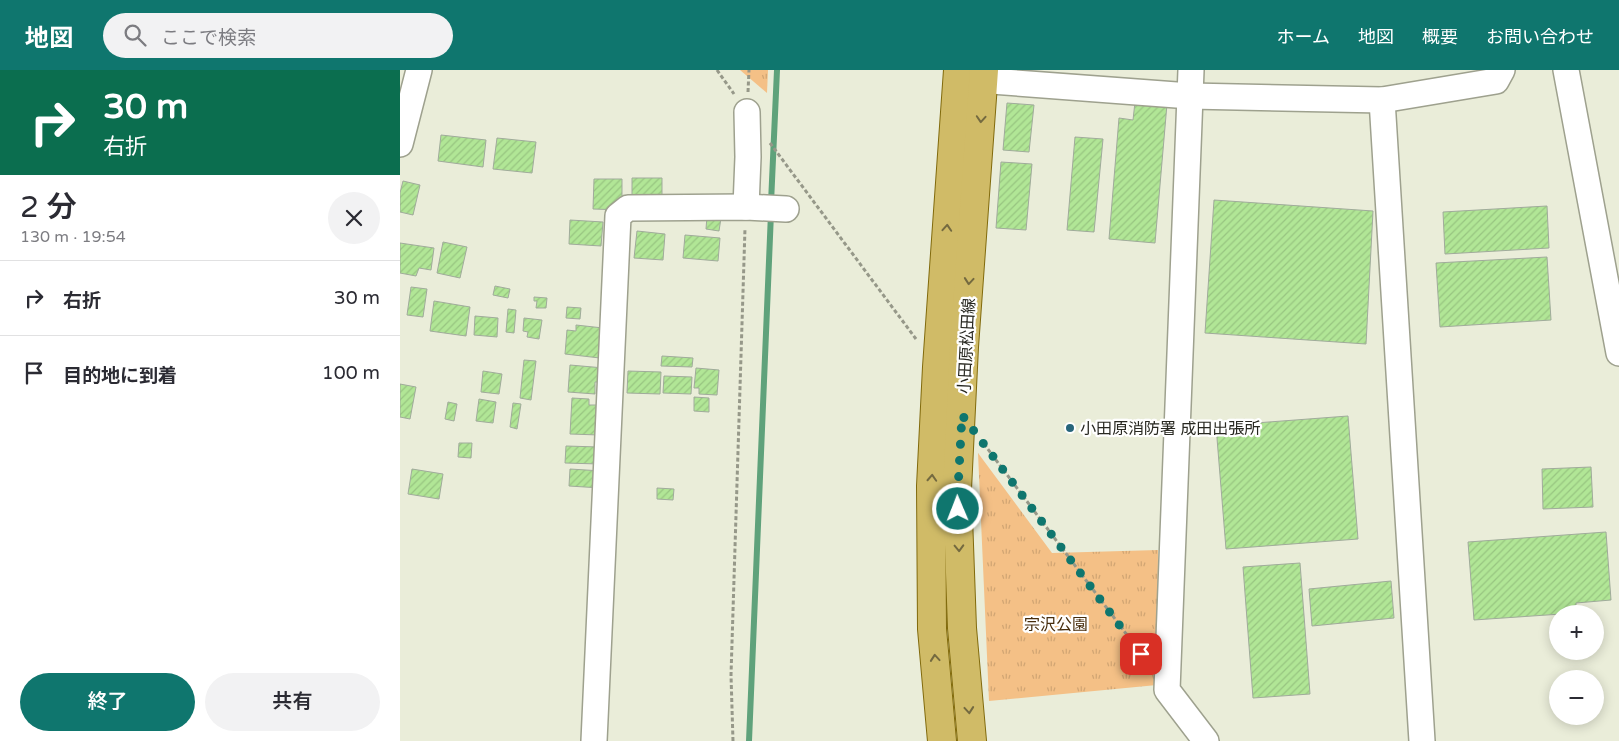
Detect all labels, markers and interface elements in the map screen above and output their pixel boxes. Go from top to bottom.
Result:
search box [103,13,453,58]
icon: search [121,21,149,49]
text: 地図 [25,24,73,53]
text: ホーム [1277,26,1330,48]
text: 地図 [1358,26,1394,48]
text: 概要 [1422,26,1458,48]
text: お問い合わせ [1486,26,1594,48]
text: ここで検索 [161,27,256,49]
text: 30 m [103,86,188,128]
icon: right [20,90,85,155]
one-way arrow [976,115,987,123]
text: 右折 [103,134,147,160]
text: 2 分 [20,189,77,226]
button: close [328,192,380,244]
one-way arrow [942,224,953,232]
text: 130 m · 19:54 [20,227,126,247]
one-way arrow [964,277,975,285]
icon: right [20,284,48,312]
text: 30 m [334,287,380,309]
text: 右折 [63,290,101,312]
street label: 小田原松田線 [954,298,979,395]
icon: arrive [20,359,48,387]
text: 100 m [322,362,380,384]
text: 目的地に到着 [63,365,177,387]
place label: 小田原消防署 成田出張所 [1080,419,1260,439]
marker: 小田原消防署 成田出張所 [1064,422,1076,434]
one-way arrow [926,473,937,481]
position arrow [931,482,983,534]
one-way arrow [954,544,965,552]
map controls [1549,605,1604,725]
button: + [1549,605,1604,660]
park label: 宗沢公園 [1024,615,1088,635]
pin [1120,633,1162,675]
icon: arrive [1127,640,1155,668]
one-way arrow [929,653,940,661]
button: − [1549,670,1604,725]
button: 終了 [20,673,195,731]
button: 共有 [205,673,380,731]
one-way arrow [963,706,974,714]

